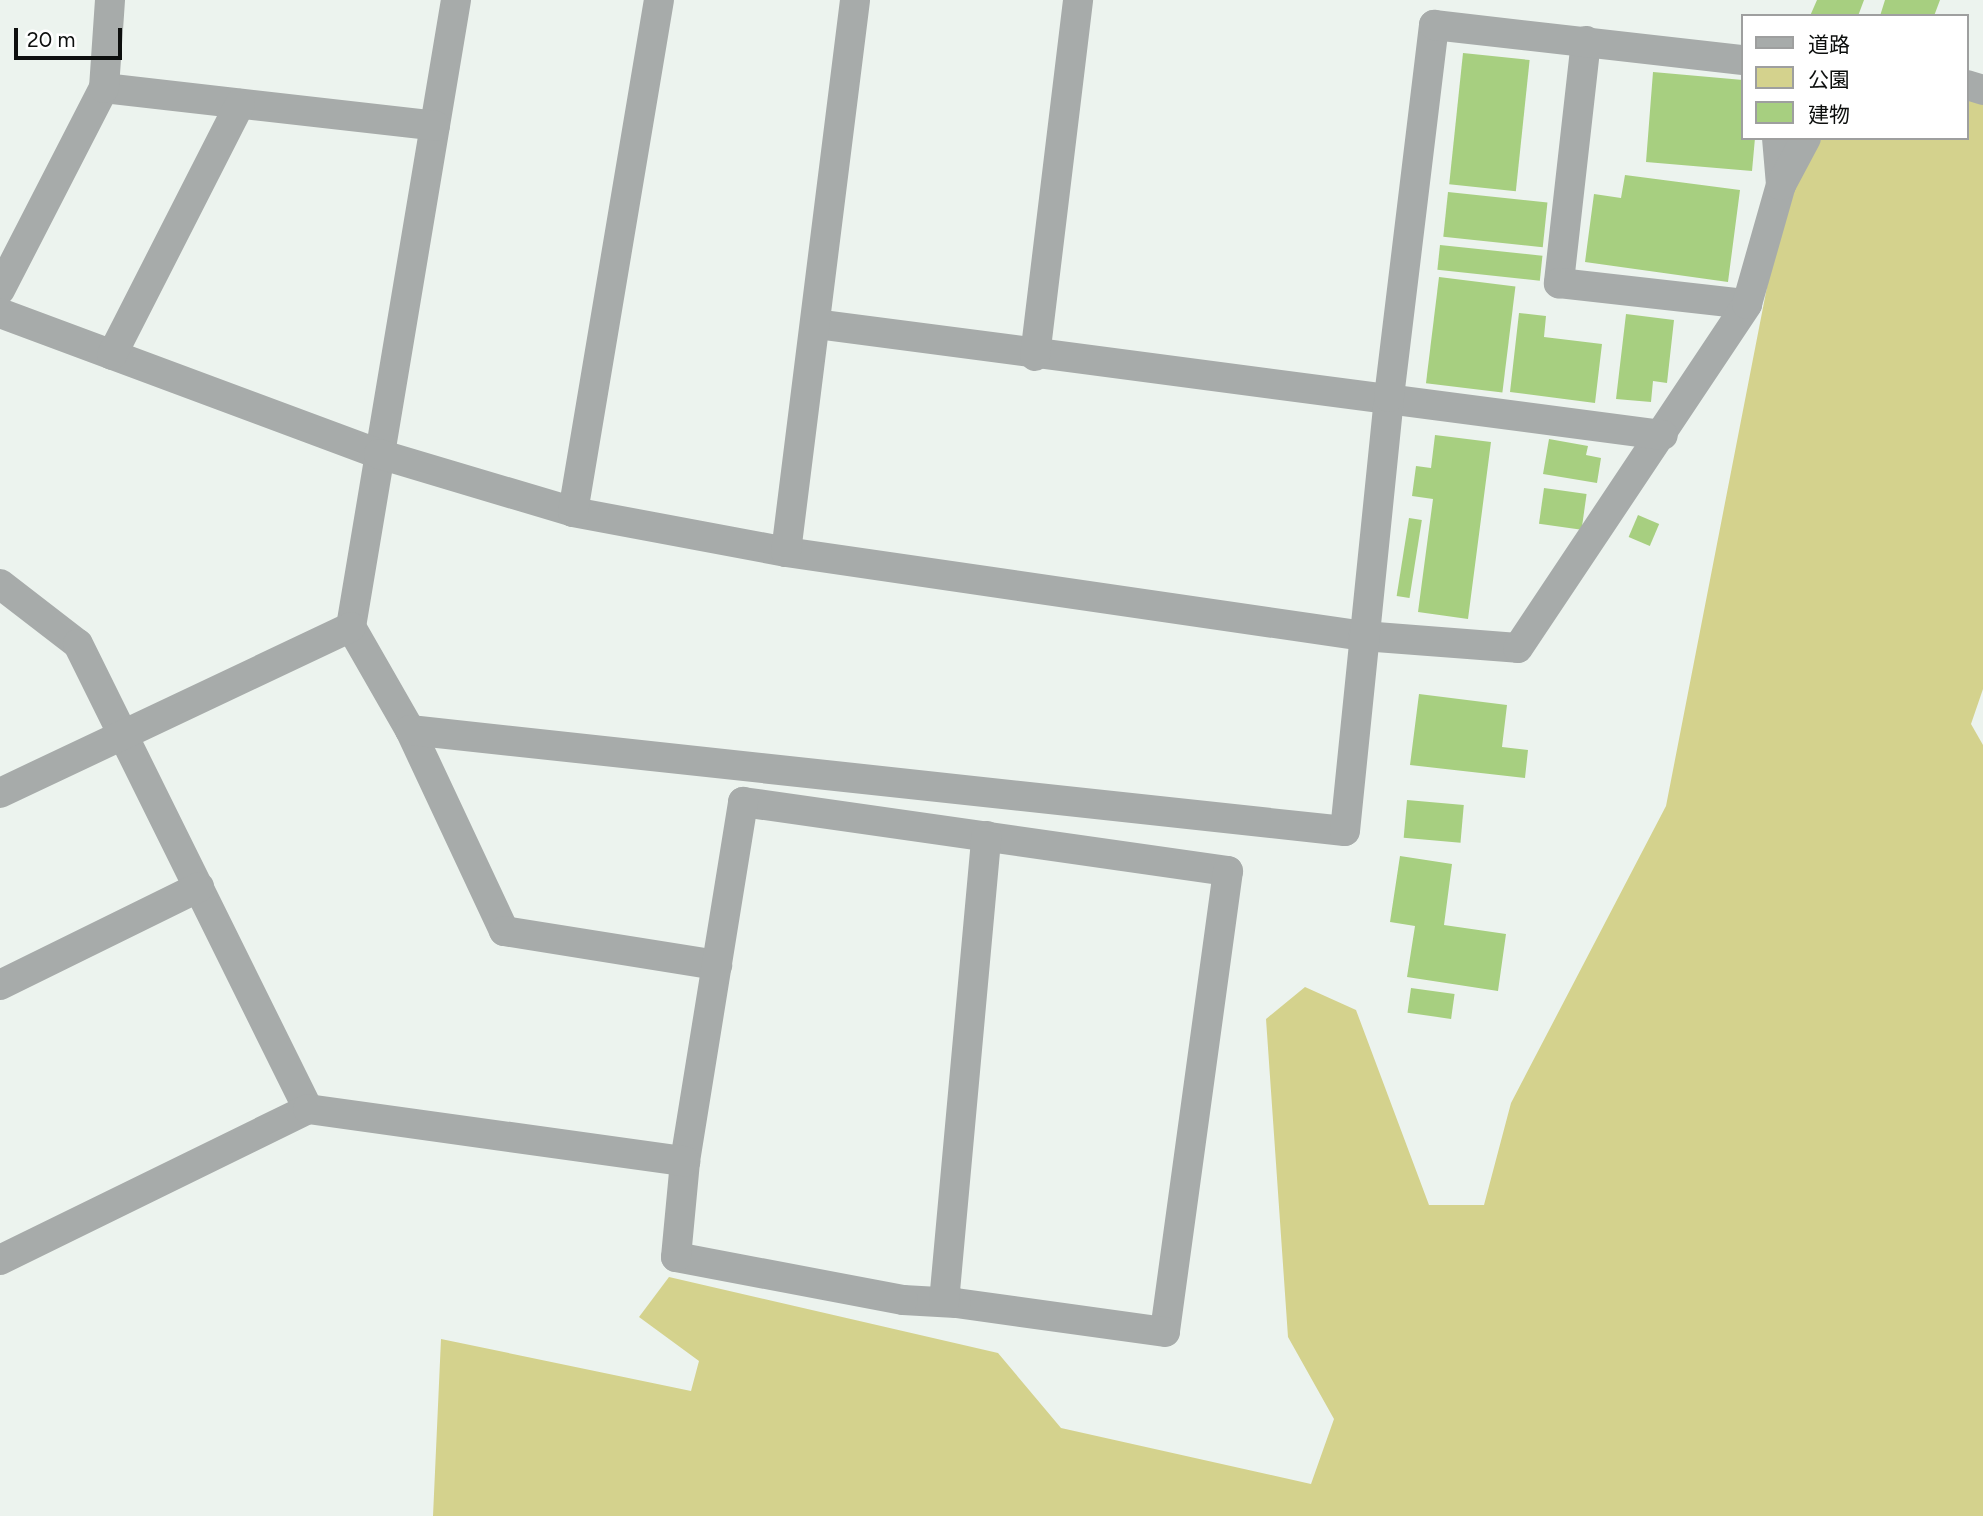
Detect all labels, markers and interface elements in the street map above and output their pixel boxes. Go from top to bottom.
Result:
scale bar [18,14,126,58]
legend [1742,14,1969,140]
text: 20 m [27,27,75,52]
text: 道路 [1808,32,1850,57]
text: 公園 [1808,67,1850,92]
text: 建物 [1808,102,1850,127]

